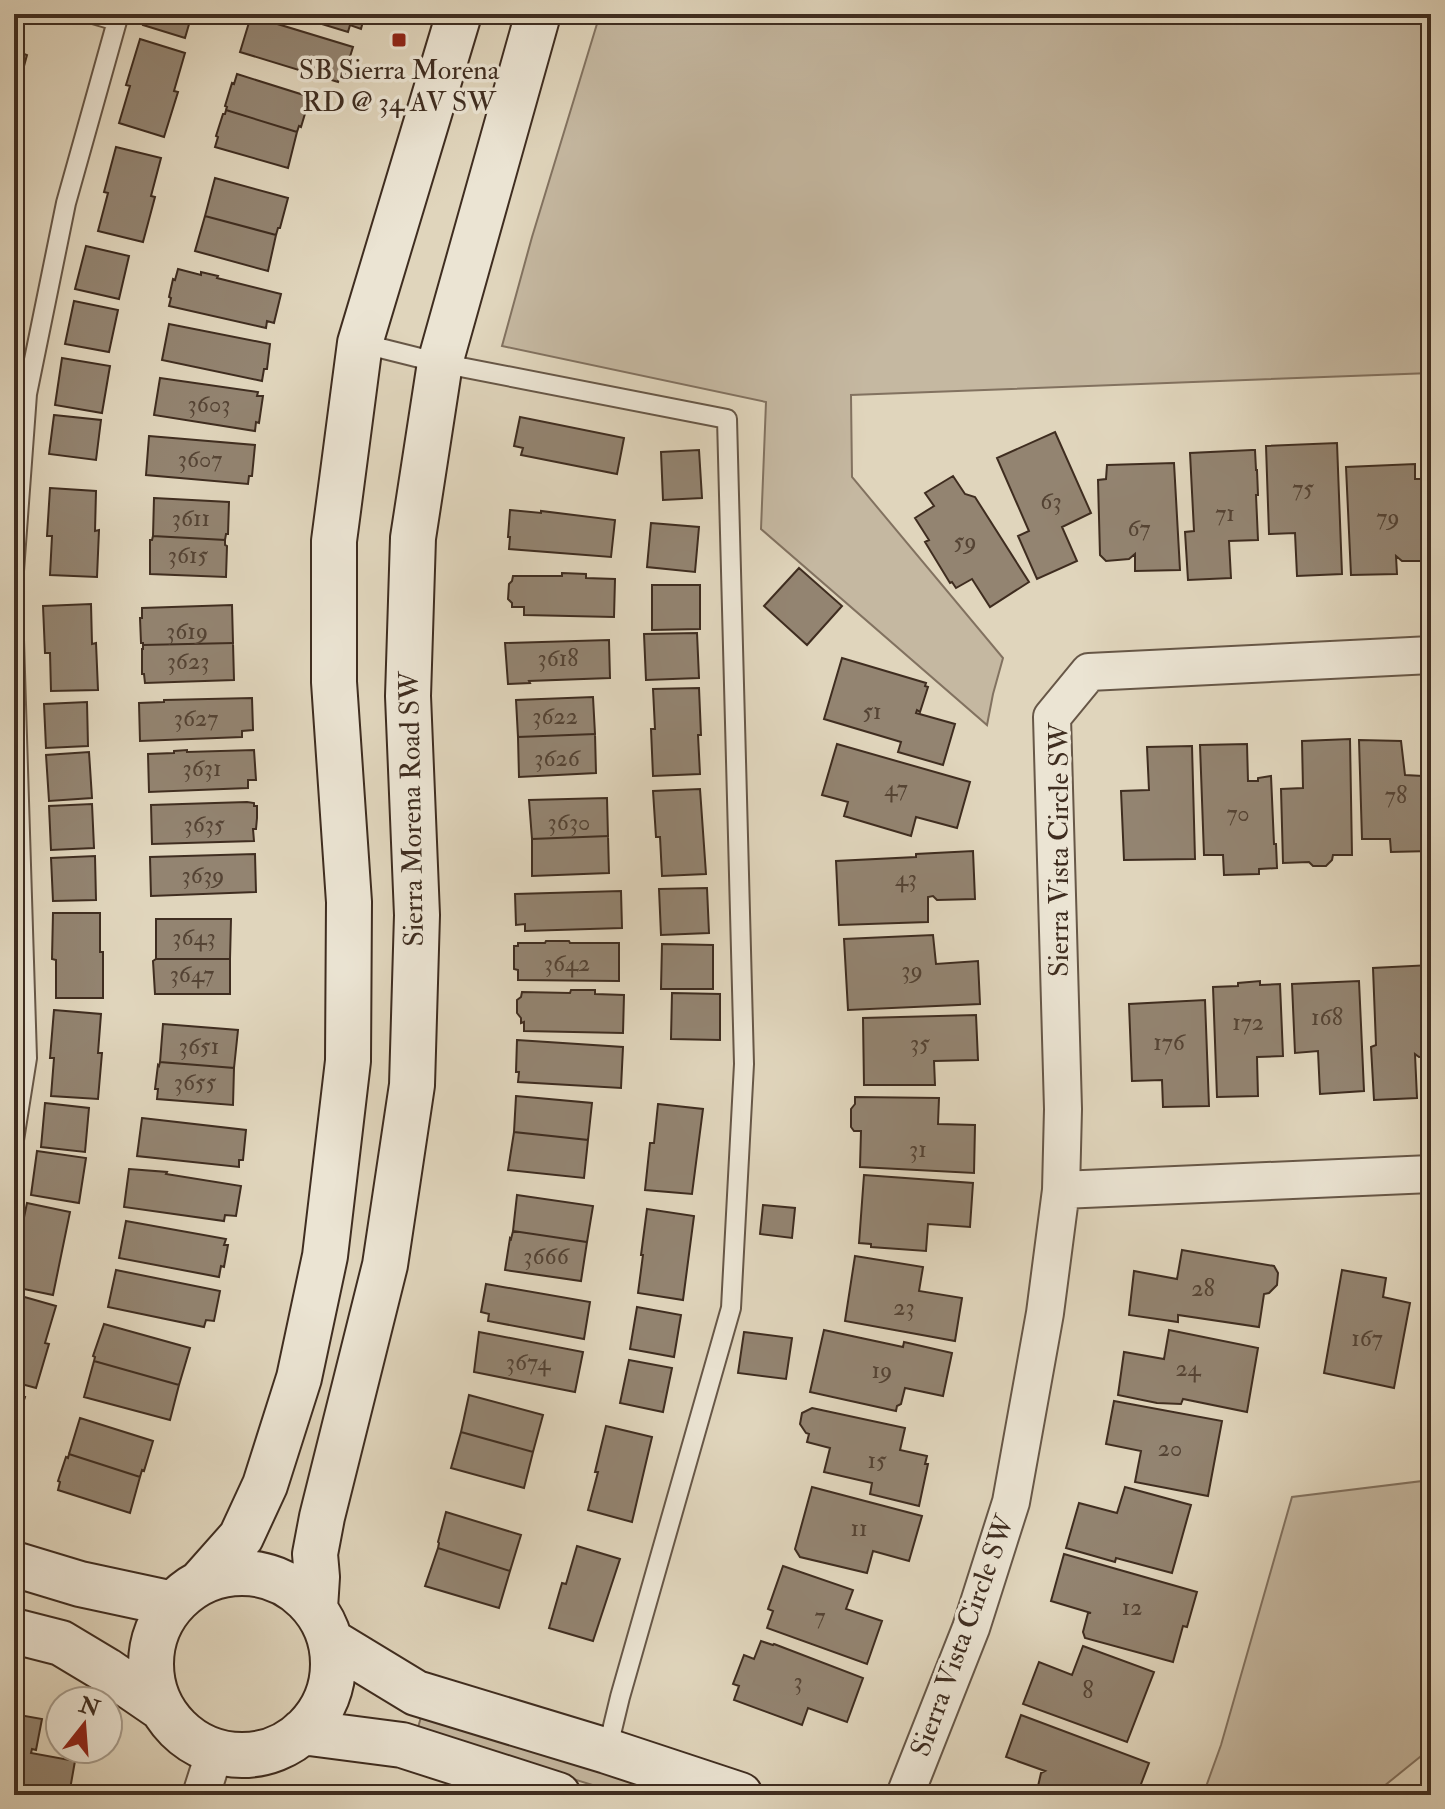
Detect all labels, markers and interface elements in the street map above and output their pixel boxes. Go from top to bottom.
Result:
marker: SB Sierra Morena RD @ 34 AV SW [390,31,408,49]
place label: SB Sierra Morena RD @ 34 AV SW [299,53,500,120]
house number: 3603 [188,389,230,420]
house number: 3607 [178,444,222,475]
house number: 75 [1292,473,1314,504]
house number: 63 [1040,486,1062,517]
house number: 71 [1215,498,1235,529]
house number: 79 [1376,502,1400,533]
house number: 3611 [172,503,210,534]
house number: 67 [1127,513,1151,544]
house number: 59 [954,526,976,557]
house number: 3615 [168,540,209,571]
house number: 3619 [166,616,208,647]
house number: 3618 [537,643,579,674]
house number: 3623 [167,646,209,677]
street label: Sierra Morena Road SW [392,670,432,947]
house number: 51 [862,696,882,727]
house number: 3622 [532,701,578,732]
house number: 3627 [174,703,218,734]
street label: Sierra Vista Circle SW [1042,721,1077,977]
house number: 3626 [534,743,582,774]
house number: 3631 [182,753,222,784]
house number: 47 [884,773,908,804]
house number: 78 [1385,780,1407,811]
house number: 70 [1226,798,1250,829]
house number: 3630 [548,807,590,838]
house number: 3635 [183,809,225,840]
house number: 3639 [182,860,224,891]
house number: 43 [895,863,917,894]
house number: 3643 [172,922,216,953]
house number: 3642 [544,948,590,979]
house number: 39 [901,955,923,986]
house number: 3647 [170,959,214,990]
house number: 168 [1311,1002,1343,1033]
house number: 172 [1232,1007,1264,1038]
house number: 176 [1153,1027,1187,1058]
house number: 35 [910,1028,930,1059]
house number: 3651 [179,1031,219,1062]
house number: 3655 [174,1067,217,1098]
house number: 31 [909,1134,927,1165]
house number: 3666 [523,1241,571,1272]
house number: 28 [1191,1273,1215,1304]
house number: 23 [893,1292,915,1323]
house number: 167 [1351,1323,1383,1354]
house number: 3674 [506,1347,551,1378]
house number: 24 [1175,1353,1202,1384]
house number: 19 [872,1355,892,1386]
house number: 20 [1158,1433,1182,1464]
house number: 15 [867,1445,887,1476]
street label: Sierra Vista Circle SW [903,1509,1023,1761]
house number: 11 [850,1513,868,1544]
house number: 12 [1122,1592,1142,1623]
house number: 7 [814,1601,826,1632]
house number: 3 [793,1666,803,1697]
house number: 8 [1082,1675,1094,1706]
north arrow [44,1685,124,1765]
text: N [75,1690,103,1723]

